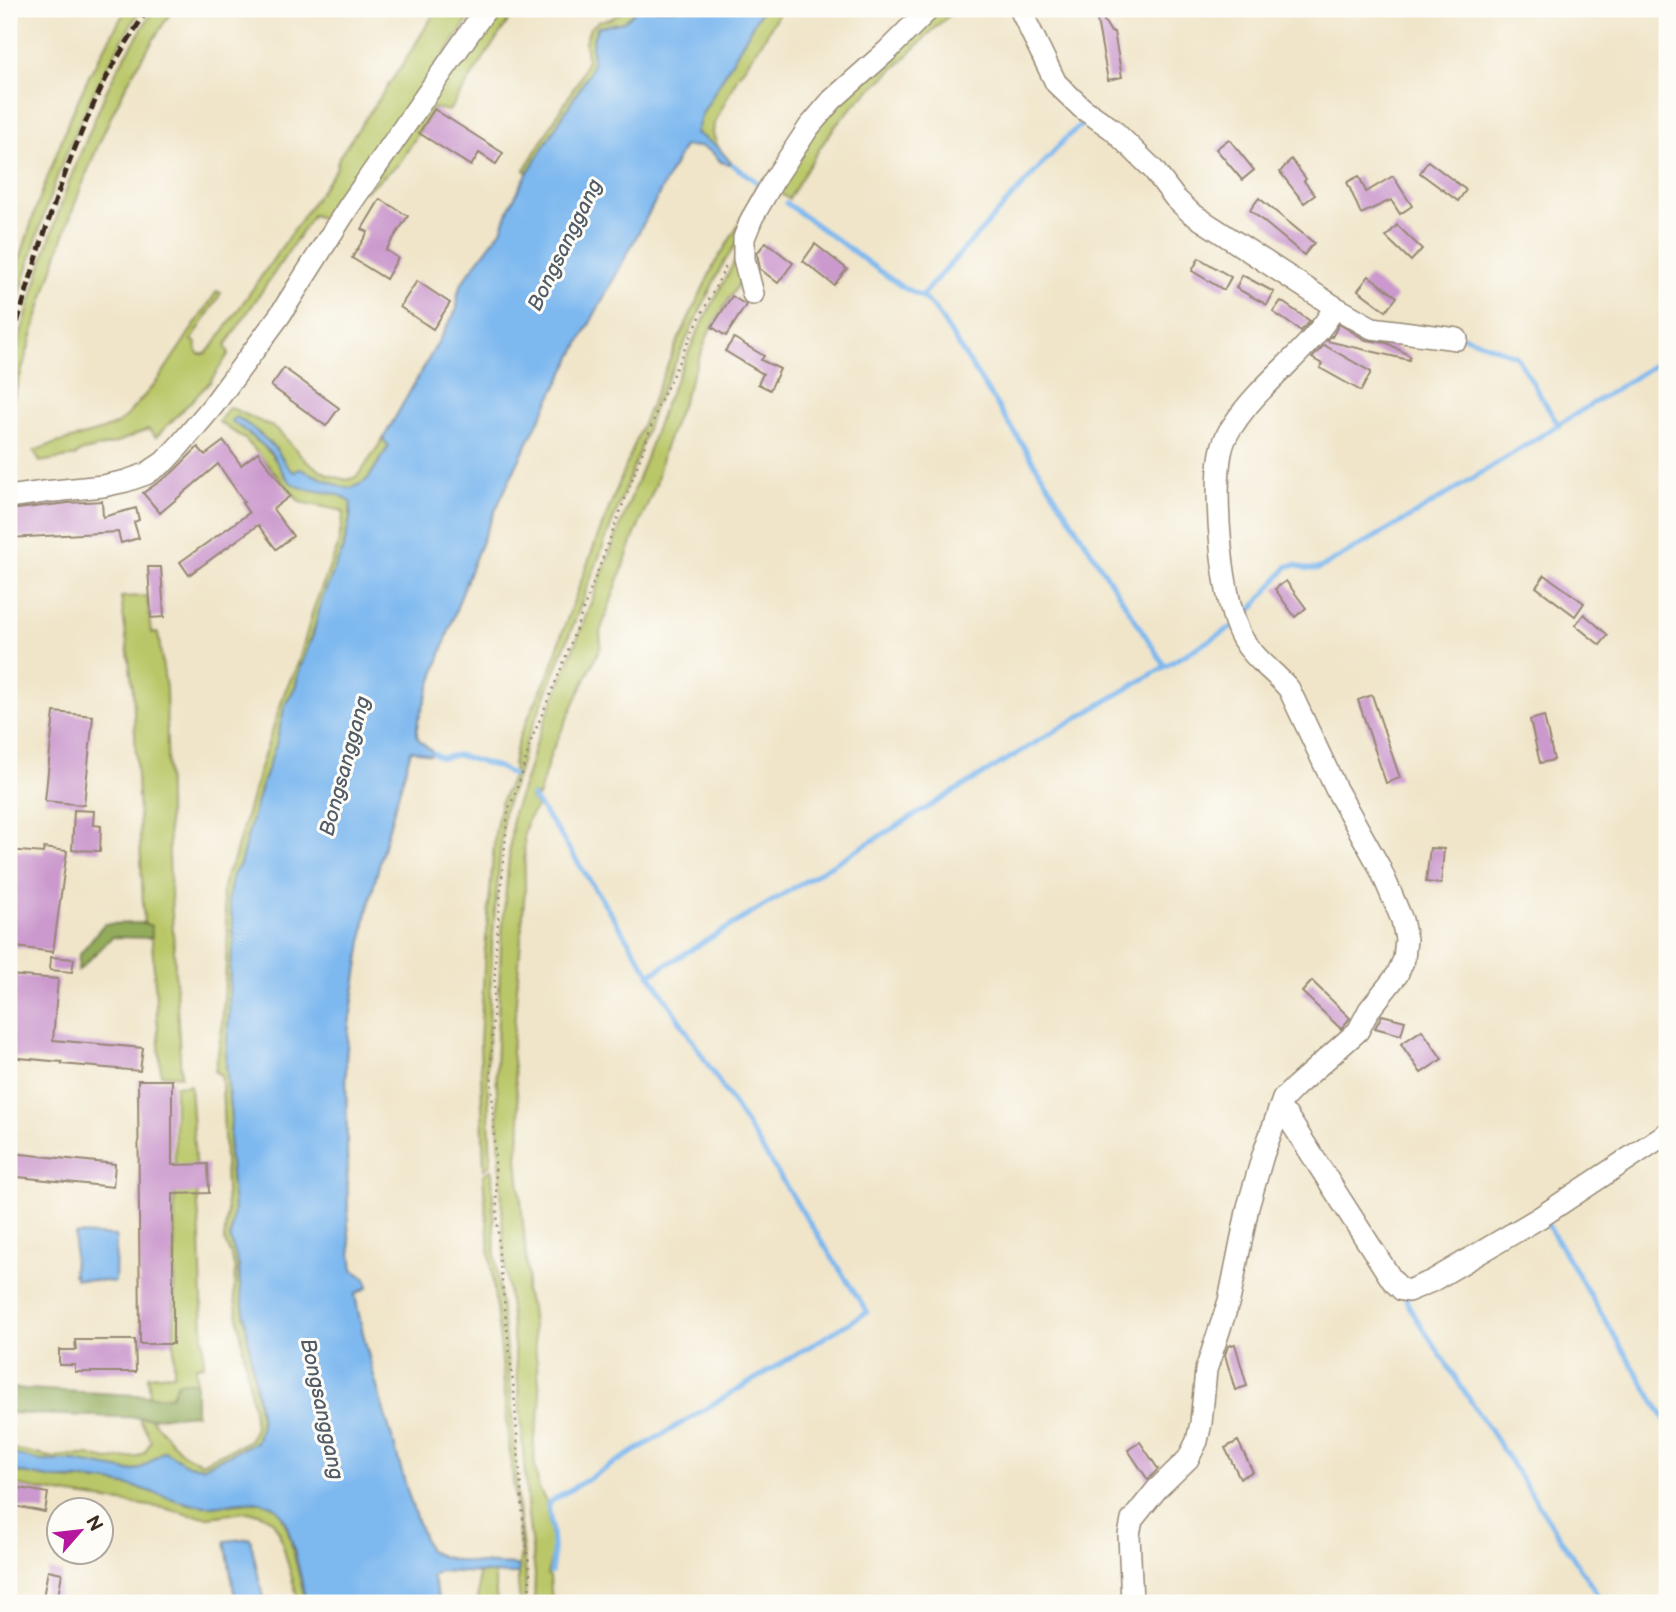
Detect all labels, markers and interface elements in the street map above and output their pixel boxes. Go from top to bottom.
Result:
water label: Bongsanggang [522,175,608,315]
water label: Bongsanggang [314,693,376,838]
water label: Bongsanggang [295,1336,349,1482]
north arrow [46,1496,116,1566]
text: N [80,1512,107,1535]

